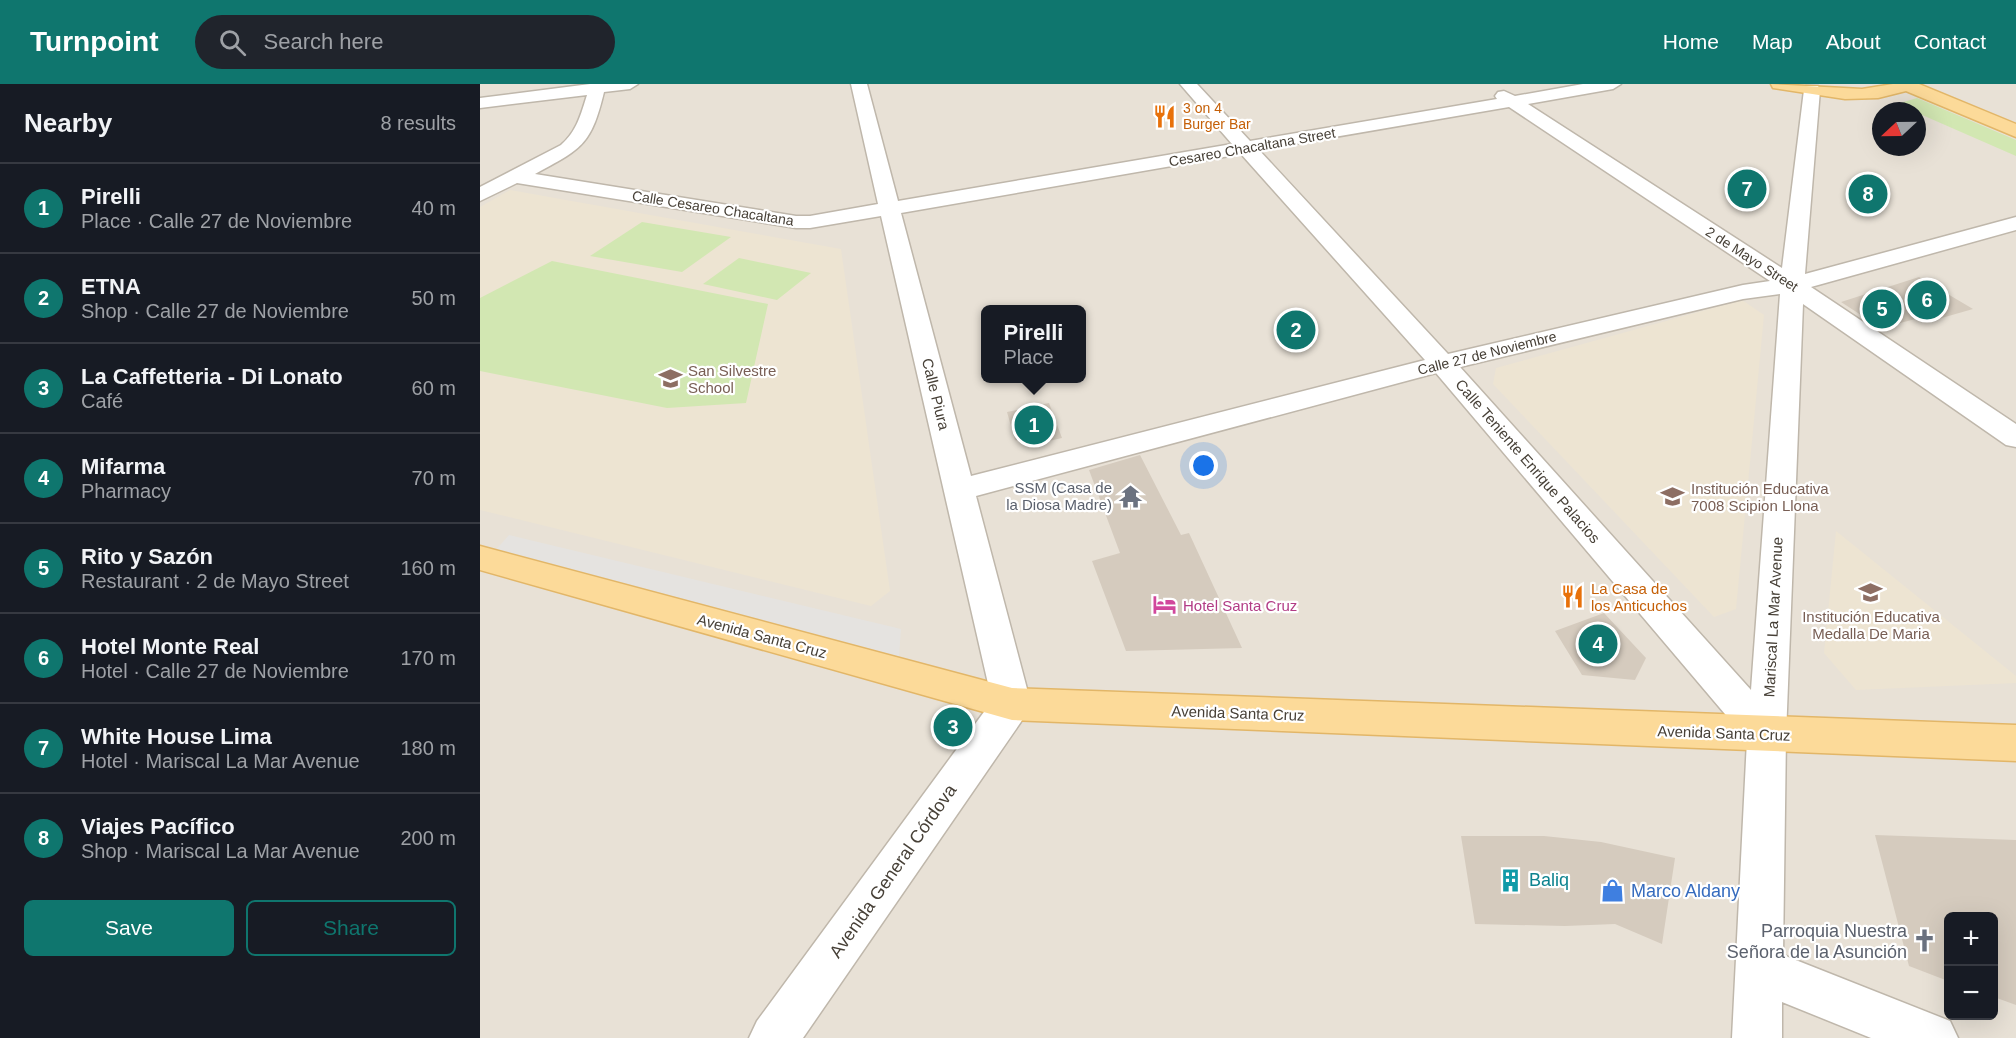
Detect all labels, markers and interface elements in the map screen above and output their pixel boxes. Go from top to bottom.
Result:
search box [195,15,615,69]
text: Turnpoint [30,26,159,57]
icon: search [216,26,249,59]
text: Search here [264,29,383,54]
text: Home [1663,30,1719,53]
text: Map [1752,30,1793,53]
text: About [1826,30,1881,53]
text: Contact [1914,30,1986,53]
place label: 3 on 4 Burger Bar [1183,100,1251,132]
north arrow [1872,102,1926,156]
restaurant icon: 3 on 4 Burger Bar [1152,103,1178,129]
text: Nearby [24,108,112,138]
text: 8 results [380,112,456,134]
street label: Cesareo Chacaltana Street [1167,124,1337,170]
pin: 7 [1728,166,1766,212]
pin: 8 [1848,172,1888,216]
text: Pirelli [81,184,141,209]
street label: Calle Cesareo Chacaltana [631,187,795,229]
text: 1 [38,197,49,219]
text: 40 m [412,197,456,219]
text: Place · Calle 27 de Noviembre [81,210,352,232]
street label: 2 de Mayo Street [1703,223,1801,295]
text: ETNA [81,274,141,299]
pin: 6 [1908,278,1946,322]
pin: 5 [1862,286,1902,332]
text: 2 [38,287,49,309]
text: 50 m [412,287,456,309]
text: Shop · Calle 27 de Noviembre [81,300,349,322]
popup [981,305,1086,383]
pin: 2 [1276,308,1316,352]
text: Pirelli [1004,320,1063,345]
street label: Calle 27 de Noviembre [1416,328,1558,378]
text: Place [1004,346,1054,368]
street label: Calle Piura [919,356,953,432]
place label: San Silvestre School [688,362,776,396]
text: La Caffetteria - Di Lonato [81,364,343,389]
school or university icon: San Silvestre School [657,366,683,392]
street label: Calle Teniente Enrique Palacios [1452,376,1604,546]
text: 3 [38,377,49,399]
text: 60 m [412,377,456,399]
text: Café [81,390,123,412]
pin: 1 [1014,402,1054,448]
your location [1189,451,1218,480]
text: Mifarma [81,454,165,479]
text: 4 [38,467,49,489]
text: 70 m [412,467,456,489]
place label: SSM (Casa de la Diosa Madre) [1006,479,1112,513]
text: Pharmacy [81,480,171,502]
place label: Institución Educativa 7008 Scipion Llona [1691,480,1829,514]
temple icon: SSM (Casa de la Diosa Madre) [1117,483,1143,509]
school or university icon: Institución Educativa 7008 Scipion Llona [1660,484,1686,510]
street label: Mariscal La Mar Avenue [1760,536,1786,698]
text: Rito y Sazón [81,544,213,569]
text: 5 [38,557,49,579]
text: 160 m [400,557,456,579]
text: Restaurant · 2 de Mayo Street [81,570,349,592]
school or university icon: Institución Educativa Medalla De Maria [1858,579,1884,605]
place label: La Casa de los Anticuchos [1591,580,1687,614]
restaurant icon: La Casa de los Anticuchos [1560,584,1586,610]
hotel icon: Hotel Santa Cruz [1152,592,1178,618]
place label: Hotel Santa Cruz [1183,597,1297,614]
place label: Institución Educativa Medalla De Maria [1802,608,1940,642]
street label: Avenida Santa Cruz [695,611,829,661]
pin: 4 [1578,622,1618,666]
text: Hotel Monte Real [81,634,259,659]
text: 6 [38,647,49,669]
text: 170 m [400,647,456,669]
text: Hotel · Calle 27 de Noviembre [81,660,349,682]
street label: Avenida Santa Cruz [1171,702,1305,724]
pin: 3 [934,704,972,750]
street label: Avenida Santa Cruz [1657,722,1791,744]
text: White House Lima [81,724,272,749]
text: 7 [38,737,49,759]
text: 180 m [400,737,456,759]
text: Hotel · Mariscal La Mar Avenue [81,750,360,772]
street label: Avenida General Córdova [825,780,961,961]
text: Viajes Pacífico [81,814,235,839]
text: 8 [38,827,49,849]
text: 200 m [400,827,456,849]
text: Shop · Mariscal La Mar Avenue [81,840,360,862]
building icon: Baliq [1498,867,1524,893]
place label: Baliq [1529,870,1569,890]
shop icon: Marco Aldany [1600,878,1626,904]
place label: Marco Aldany [1631,881,1740,901]
button: Save [24,900,234,956]
button: Share [246,900,456,956]
map controls [1944,912,1998,1020]
button: + [1944,912,1998,966]
place label: Parroquia Nuestra Señora de la Asunción [1727,921,1908,962]
church icon: Parroquia Nuestra Señora de la Asunción [1912,928,1938,954]
button: − [1944,966,1998,1020]

